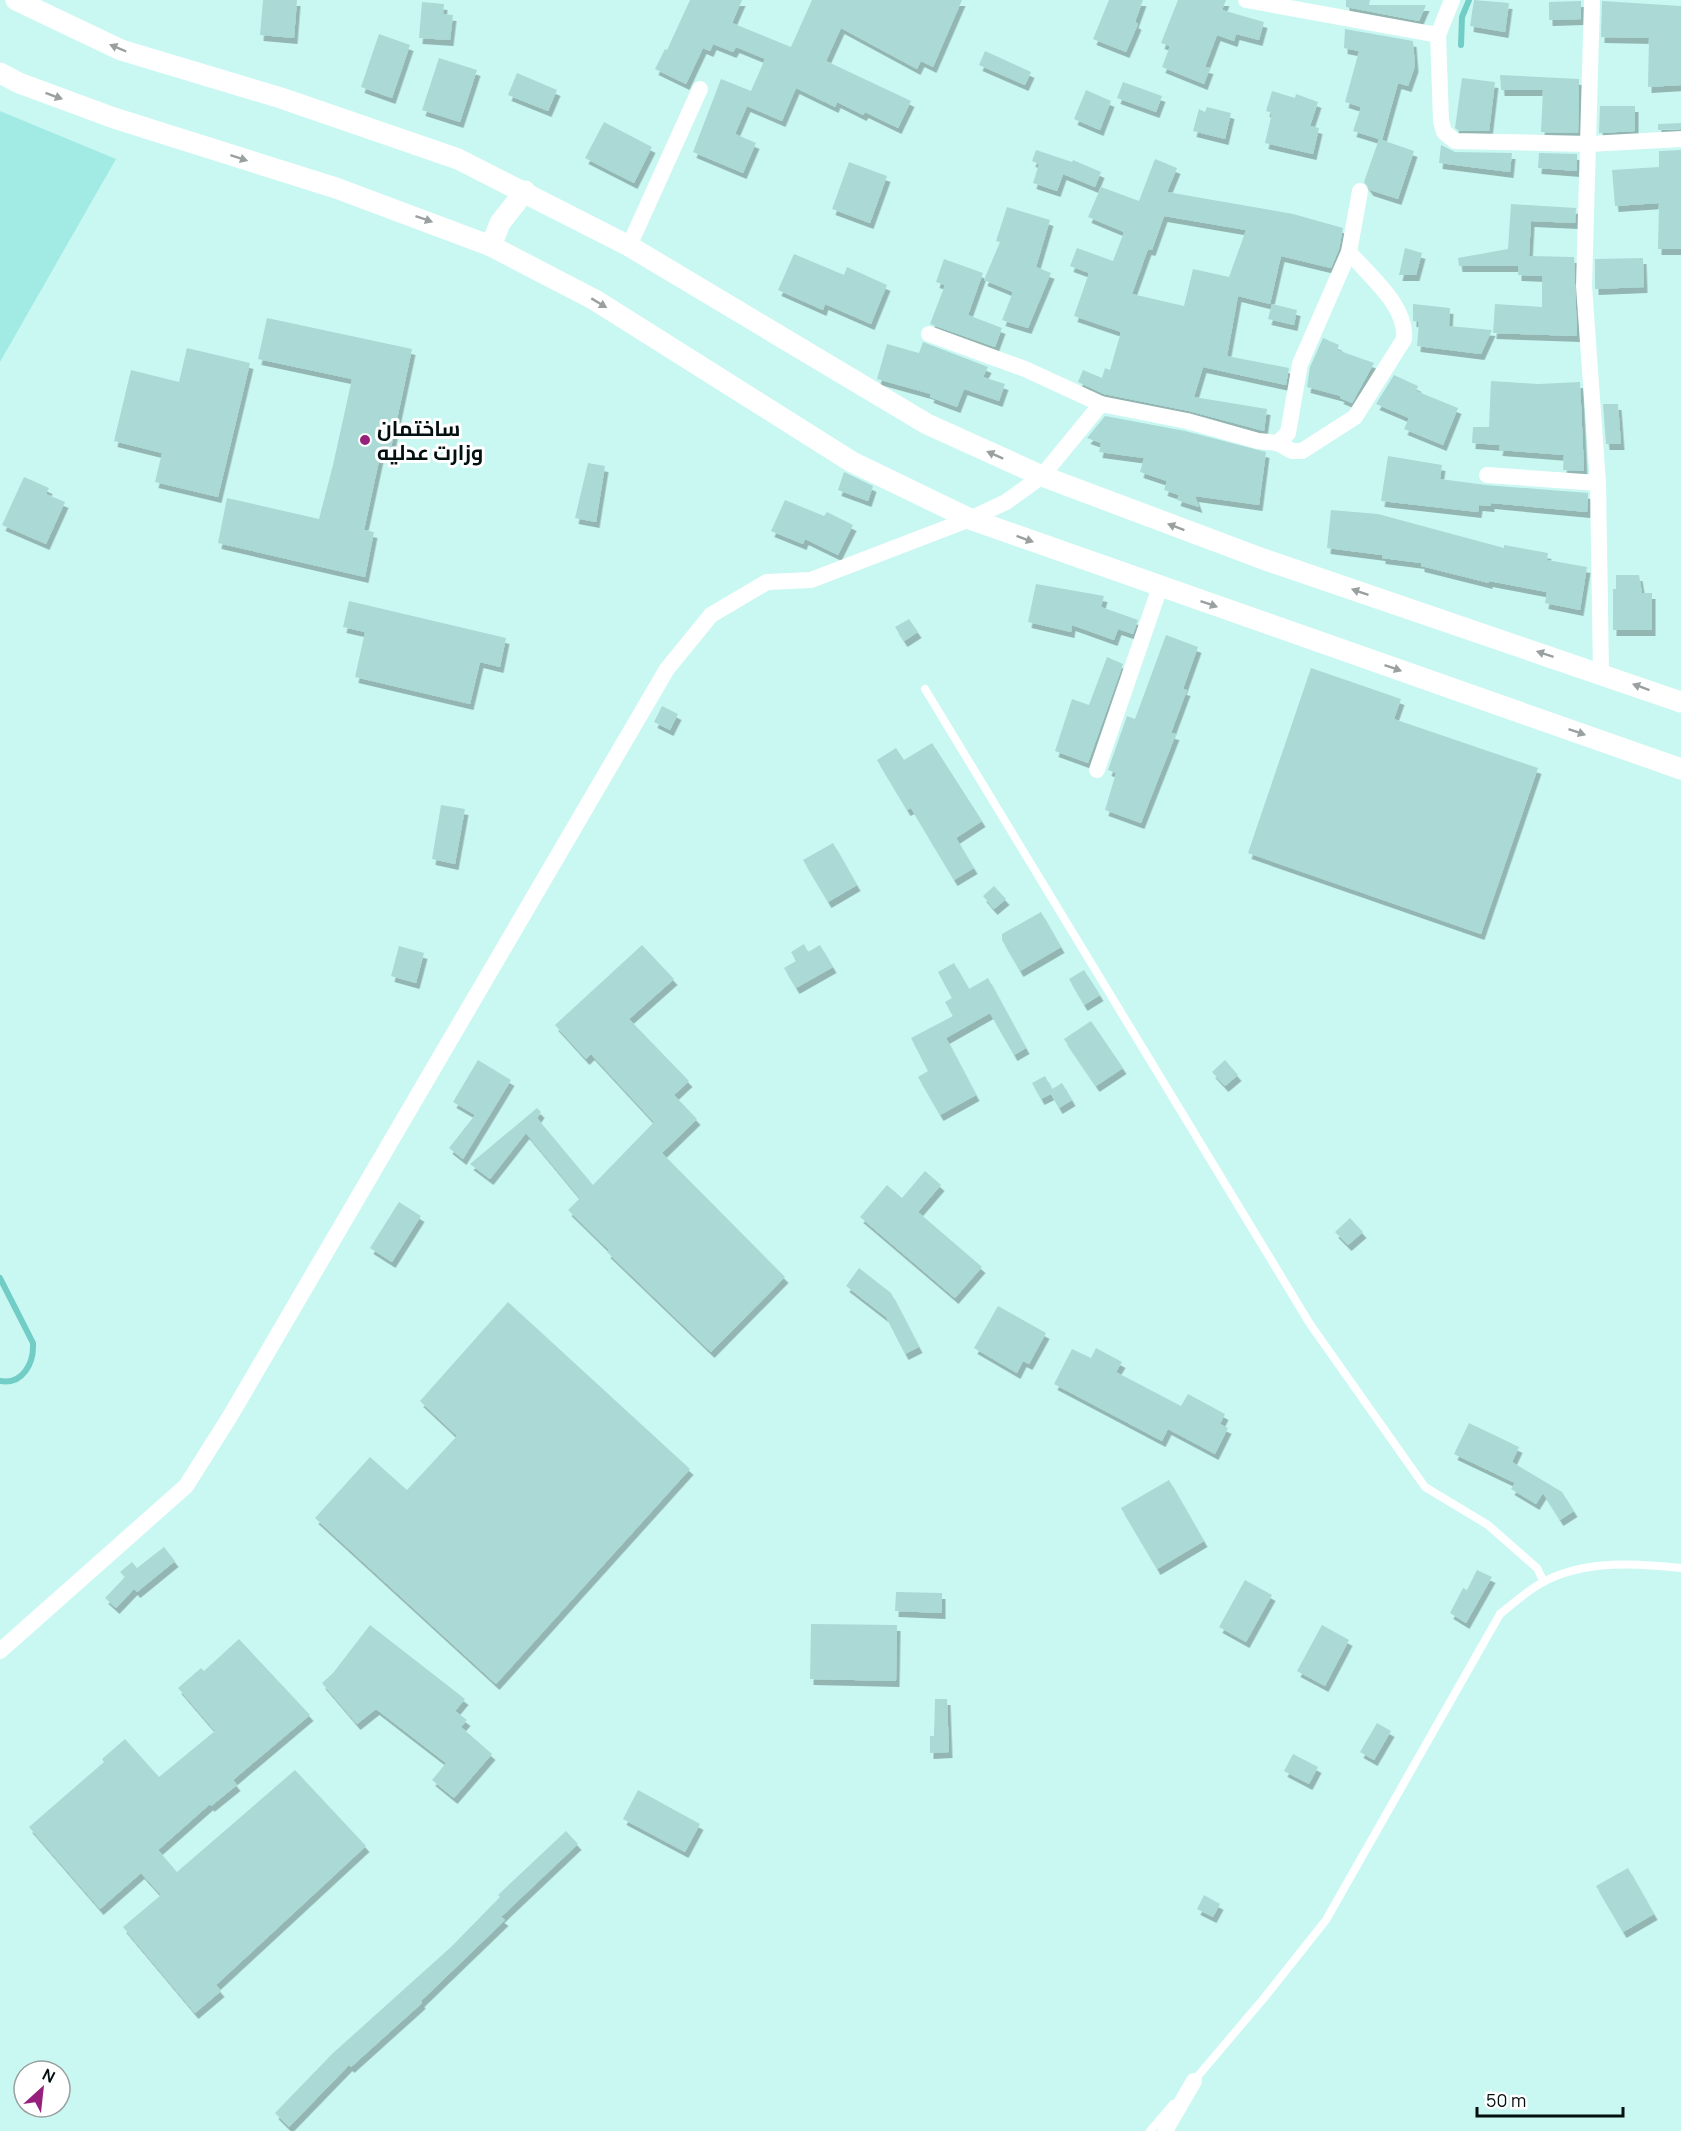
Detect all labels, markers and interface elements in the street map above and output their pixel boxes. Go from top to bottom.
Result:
one-way arrow [109,43,127,52]
one-way arrow [45,91,63,101]
one-way arrow [230,153,248,163]
one-way arrow [415,215,433,225]
one-way arrow [591,298,608,308]
place label: ساختمان وزارت عدلیه [377,414,483,466]
marker: ساختمان وزارت عدلیه [358,433,372,447]
one-way arrow [986,450,1004,460]
one-way arrow [1167,522,1185,532]
one-way arrow [1016,534,1034,544]
one-way arrow [1351,586,1369,596]
one-way arrow [1200,600,1218,609]
one-way arrow [1536,649,1554,658]
one-way arrow [1384,664,1402,674]
one-way arrow [1632,682,1650,692]
one-way arrow [1568,728,1586,738]
north arrow [12,2059,72,2119]
text: N [39,2063,59,2088]
scale bar [1477,2080,1622,2118]
text: 50 m [1486,2088,1526,2112]

